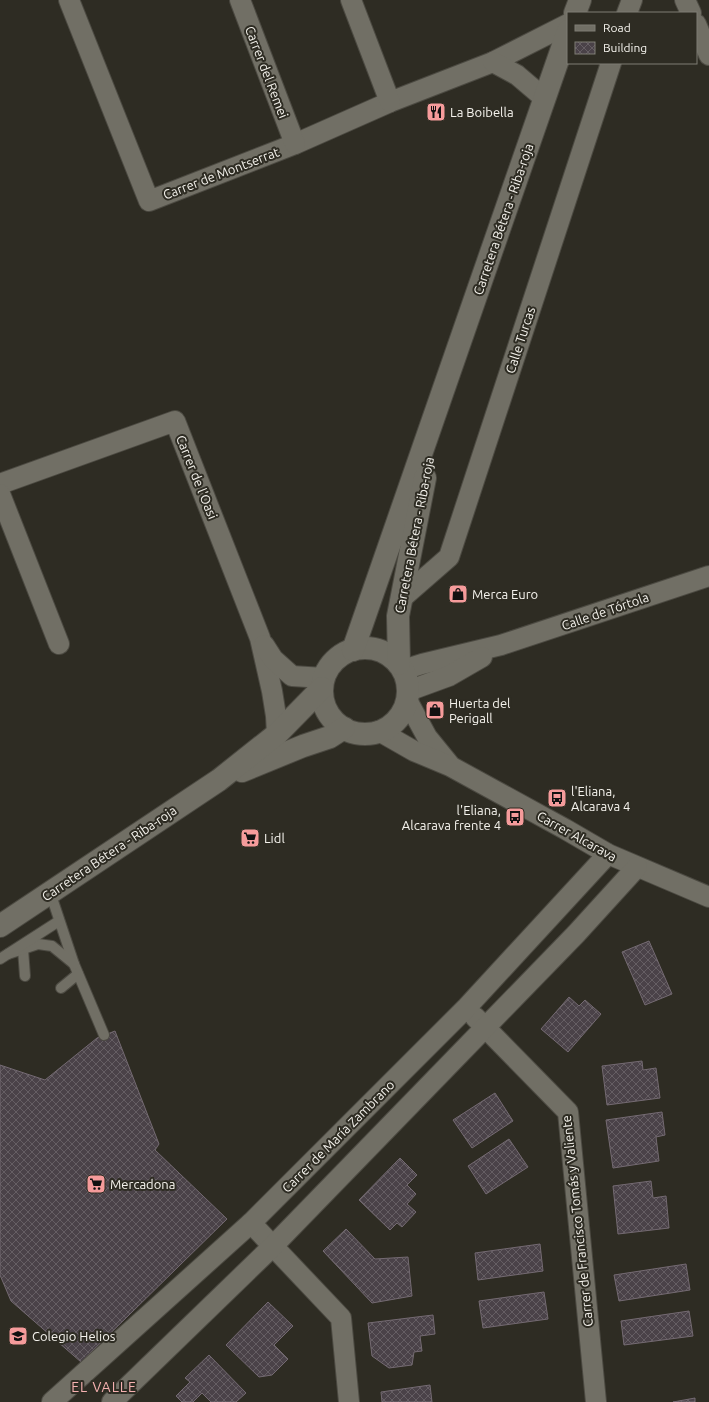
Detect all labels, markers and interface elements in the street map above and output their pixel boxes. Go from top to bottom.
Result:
legend [567,12,697,64]
text: Road [603,21,631,34]
street label: Carrer del Remei [243,24,291,120]
text: Building [603,41,647,54]
restaurant icon: La Boibella [425,101,447,123]
place label: La Boibella [450,105,514,119]
street label: Carretera Bétera - Riba-roja [470,141,536,297]
street label: Carrer de Montserrat [161,144,281,202]
street label: Calle Turcas [503,305,537,375]
street label: Carrer de l'Oasi [174,433,220,521]
street label: Carretera Bétera - Riba-roja [392,456,436,614]
shop icon: Merca Euro [447,583,469,605]
place label: Merca Euro [472,587,538,601]
street label: Calle de Tórtola [560,590,650,632]
place label: Huerta del Perigall [449,696,511,725]
shop icon: Huerta del Perigall [424,699,446,721]
place label: l'Eliana, Alcarava 4 [571,784,630,813]
bus stop icon: l'Eliana, Alcarava 4 [546,787,568,809]
street label: Carretera Bétera - Riba-roja [39,803,179,903]
place label: l'Eliana, Alcarava frente 4 [402,803,501,832]
bus stop icon: l'Eliana, Alcarava frente 4 [504,806,526,828]
street label: Carrer Alcarava [535,808,619,864]
supermarket icon: Lidl [239,827,261,849]
place label: Lidl [264,831,285,845]
street label: Carrer de María Zambrano [279,1077,397,1195]
street label: Carrer de Francisco Tomás y Valiente [559,1115,595,1327]
supermarket icon: Mercadona [85,1173,107,1195]
place label: Mercadona [110,1177,175,1191]
school or university icon: Colegio Helios [7,1325,29,1347]
place label: Colegio Helios [32,1329,116,1343]
district label: EL VALLE [71,1379,137,1395]

